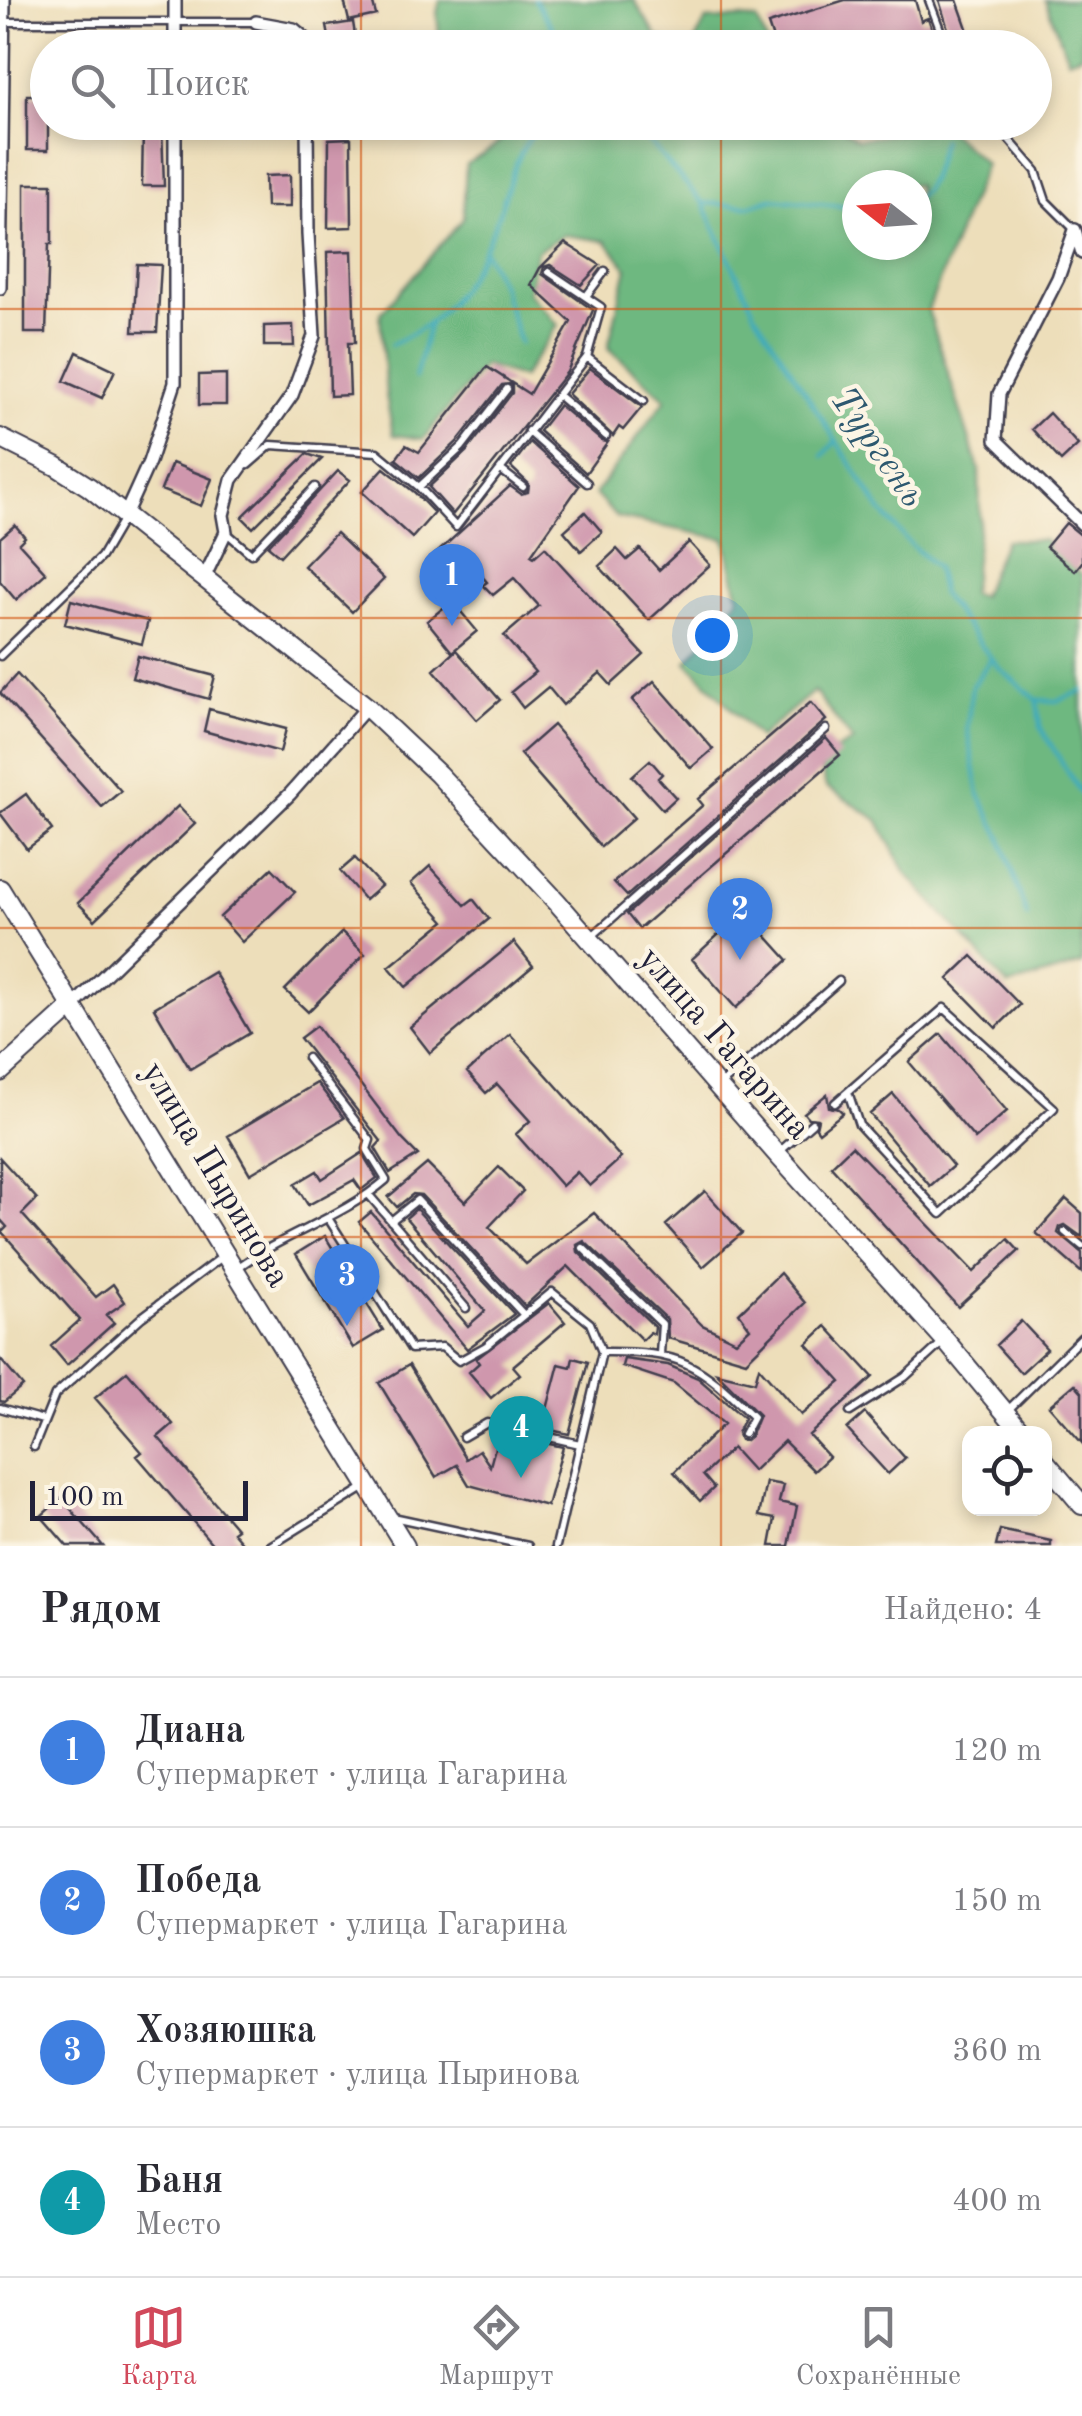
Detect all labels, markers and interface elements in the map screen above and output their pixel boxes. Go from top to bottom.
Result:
search box [30,30,1052,140]
icon: search [65,58,120,113]
text: Поиск [145,66,250,104]
north arrow [842,170,932,260]
water label: Тургень [822,381,932,515]
pin: 1 [420,544,484,626]
your location [687,610,738,661]
pin: 2 [708,878,772,960]
street label: улица Гагарина [631,941,817,1147]
street label: улица Пыринова [134,1056,296,1294]
pin: 3 [314,1244,380,1326]
pin: 4 [488,1396,554,1478]
map controls [962,1426,1052,1516]
button: locate [962,1426,1052,1516]
scale bar [30,1476,248,1520]
text: 100 m [45,1484,124,1512]
text: Рядом [40,1590,162,1632]
text: Найдено: 4 [883,1595,1042,1627]
text: Диана [135,1713,245,1751]
text: 1 [63,1736,82,1768]
text: 120 m [952,1736,1042,1768]
text: Супермаркет · улица Гагарина [135,1760,567,1792]
text: Победа [135,1863,261,1901]
text: 2 [63,1886,82,1918]
text: 150 m [952,1886,1042,1918]
text: Супермаркет · улица Гагарина [135,1910,567,1942]
text: Хозяюшка [135,2013,316,2051]
text: 3 [63,2036,82,2068]
text: 360 m [952,2036,1042,2068]
text: Супермаркет · улица Пыринова [135,2060,580,2092]
text: Баня [135,2163,223,2201]
text: 4 [63,2186,82,2218]
text: 400 m [952,2186,1042,2218]
text: Место [135,2210,221,2242]
tab: Карта [121,2300,197,2395]
tab: Маршрут [439,2300,554,2395]
tab: Сохранённые [796,2300,961,2395]

